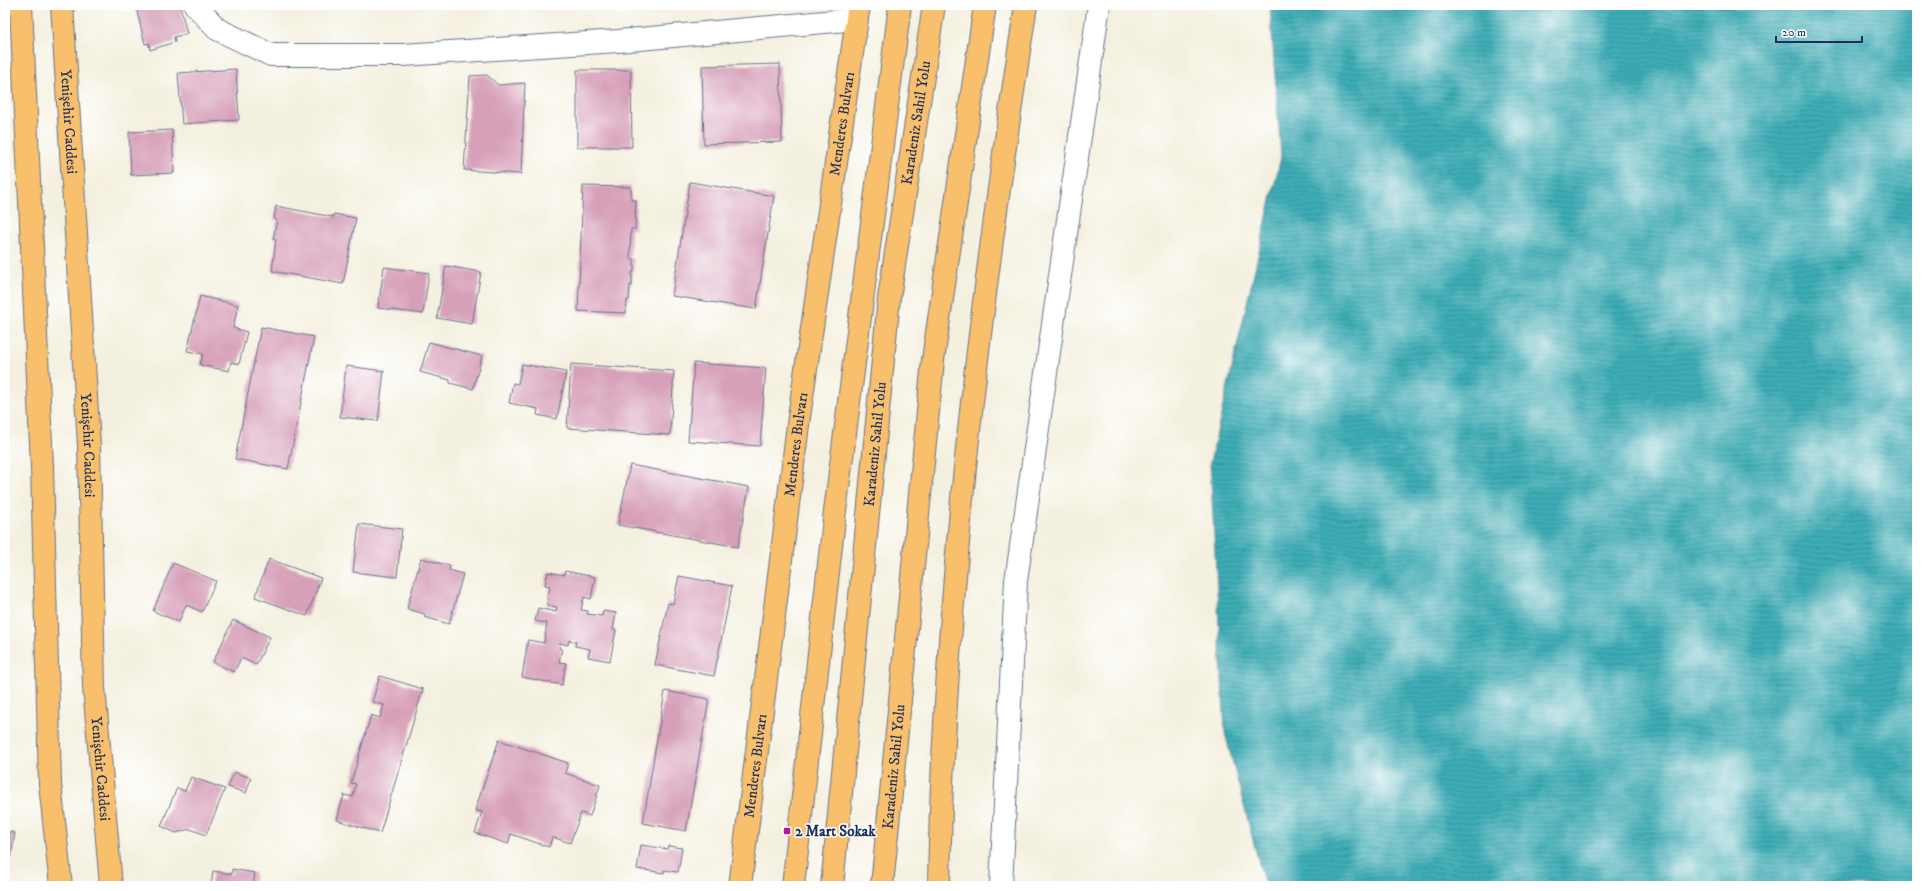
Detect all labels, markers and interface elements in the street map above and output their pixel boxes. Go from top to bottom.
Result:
scale bar [1776,18,1862,44]
text: 20 m [1782,25,1806,40]
street label: Karadeniz Sahil Yolu [897,59,935,186]
street label: Yenişehir Caddesi [56,69,82,175]
street label: Menderes Bulvarı [825,70,859,177]
street label: Karadeniz Sahil Yolu [859,381,890,507]
street label: Menderes Bulvarı [780,391,812,498]
street label: Yenişehir Caddesi [76,392,100,498]
street label: Karadeniz Sahil Yolu [878,703,909,830]
street label: Menderes Bulvarı [739,713,771,819]
street label: Yenişehir Caddesi [87,716,115,822]
place label: 2 Mart Sokak [795,822,876,841]
marker: 2 Mart Sokak [782,826,792,836]

